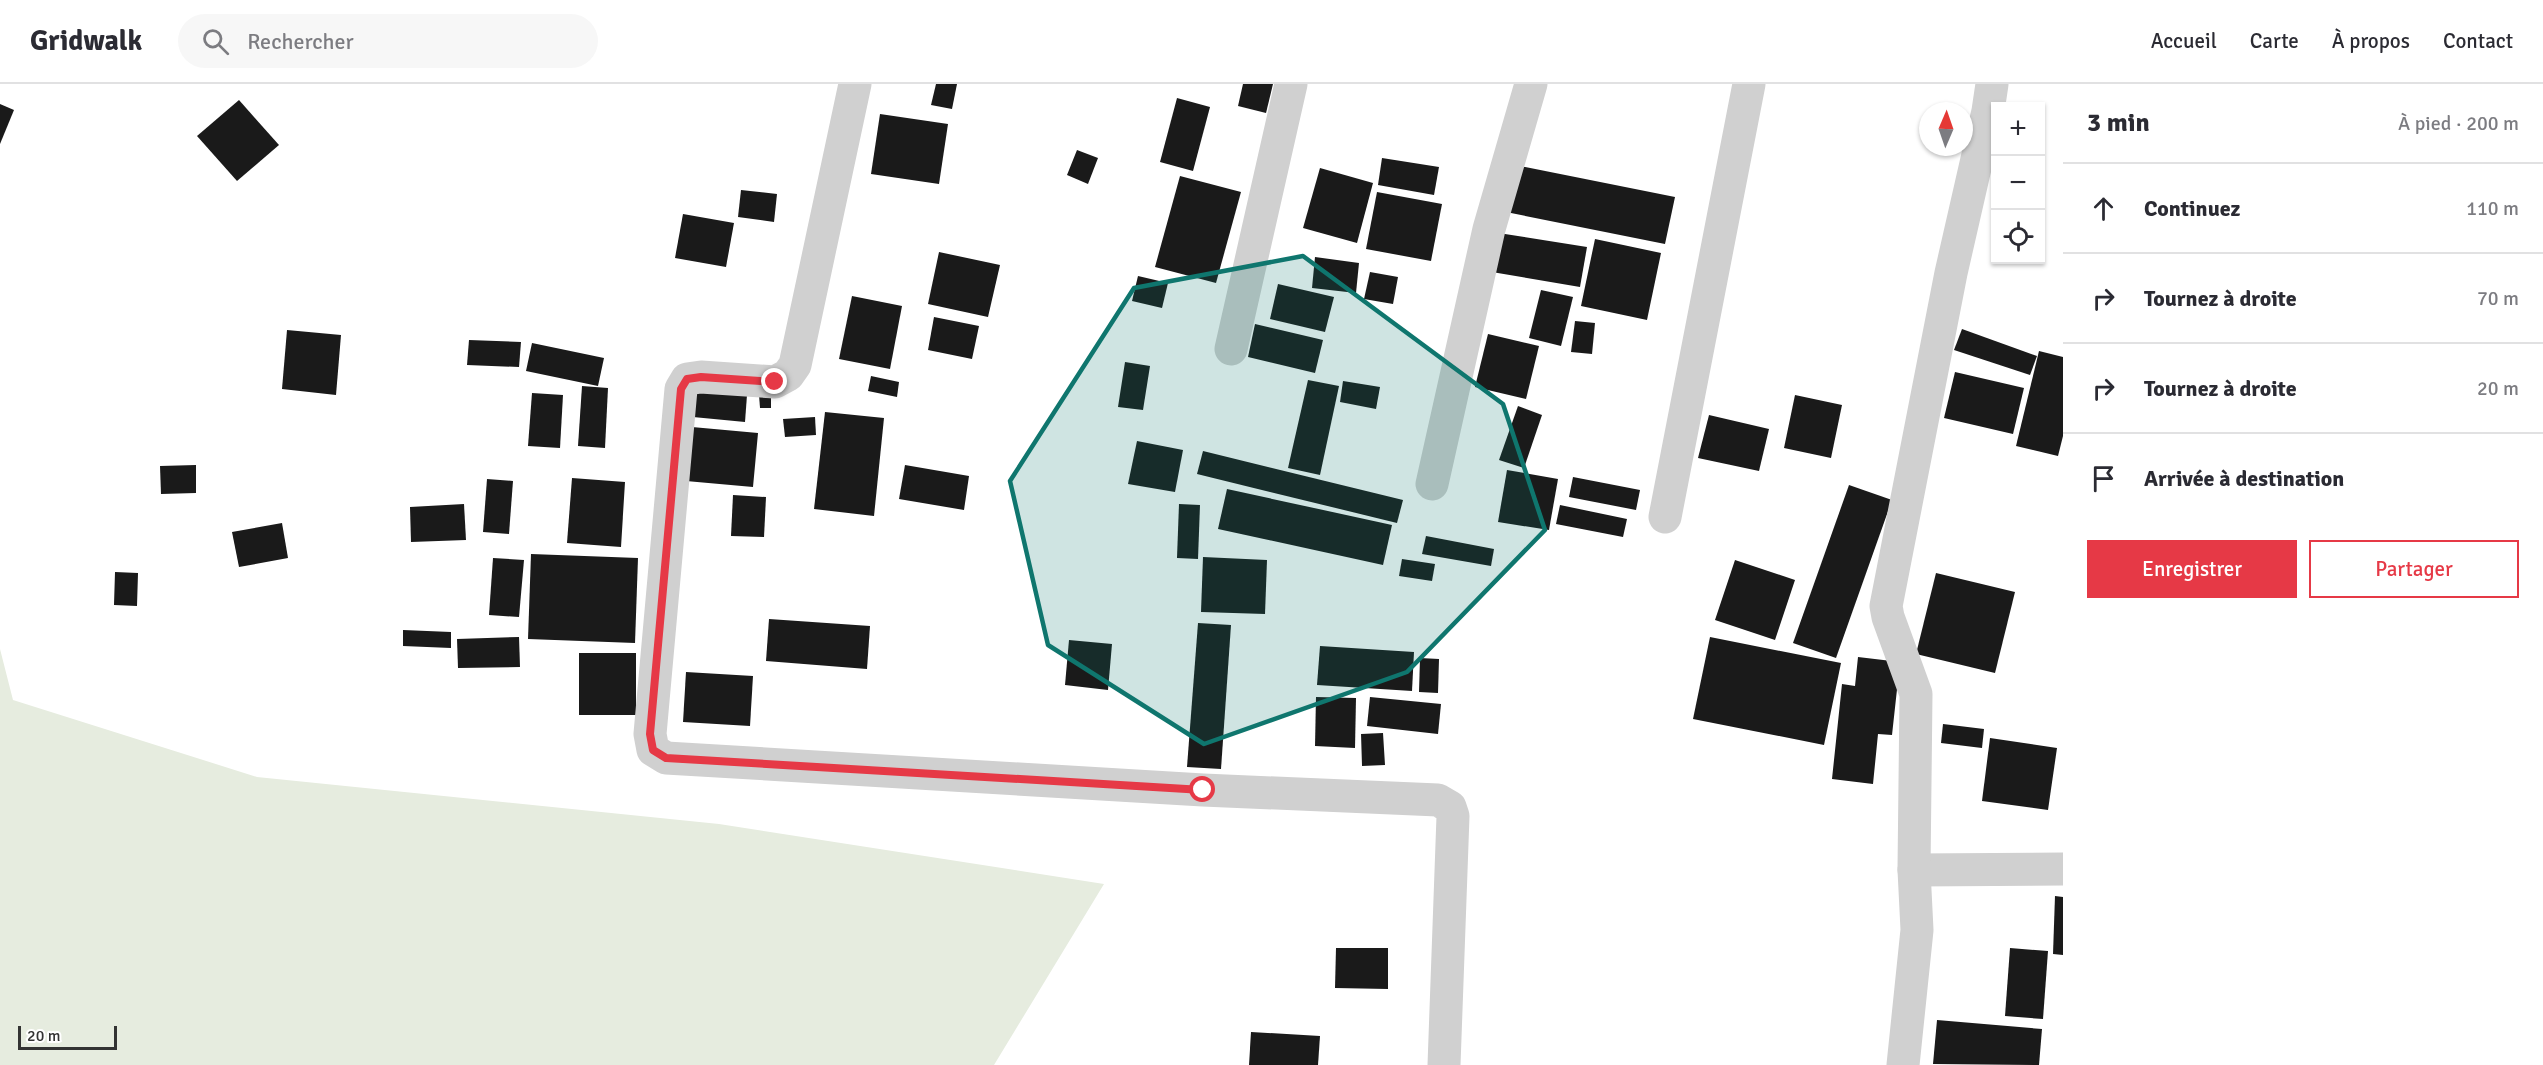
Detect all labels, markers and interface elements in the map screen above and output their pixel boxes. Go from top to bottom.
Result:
search box [178,14,598,68]
text: Gridwalk [30,24,142,58]
icon: search [199,25,232,58]
text: Rechercher [247,28,354,55]
text: Accueil [2151,28,2217,54]
text: Carte [2250,28,2299,54]
text: À propos [2332,28,2410,54]
text: Contact [2443,28,2513,54]
north arrow [1919,102,1973,156]
map controls [1991,102,2045,264]
button: + [1991,102,2045,156]
text: 3 min [2087,107,2150,139]
text: À pied · 200 m [2398,111,2519,136]
button: − [1991,156,2045,210]
icon: ahead [2087,192,2120,225]
text: Continuez [2144,195,2240,222]
text: 110 m [2466,196,2519,221]
button: locate [1991,210,2045,264]
icon: right [2087,282,2120,315]
text: Tournez à droite [2144,285,2297,312]
text: 70 m [2477,286,2519,311]
route end [761,368,787,394]
icon: right [2087,372,2120,405]
text: Tournez à droite [2144,375,2297,402]
text: 20 m [2477,376,2519,401]
icon: arrive [2087,462,2120,495]
text: Arrivée à destination [2144,465,2344,492]
button: Enregistrer [2087,540,2297,598]
button: Partager [2309,540,2519,598]
route start [1189,776,1215,802]
scale bar [18,1023,117,1050]
text: 20 m [27,1026,61,1046]

